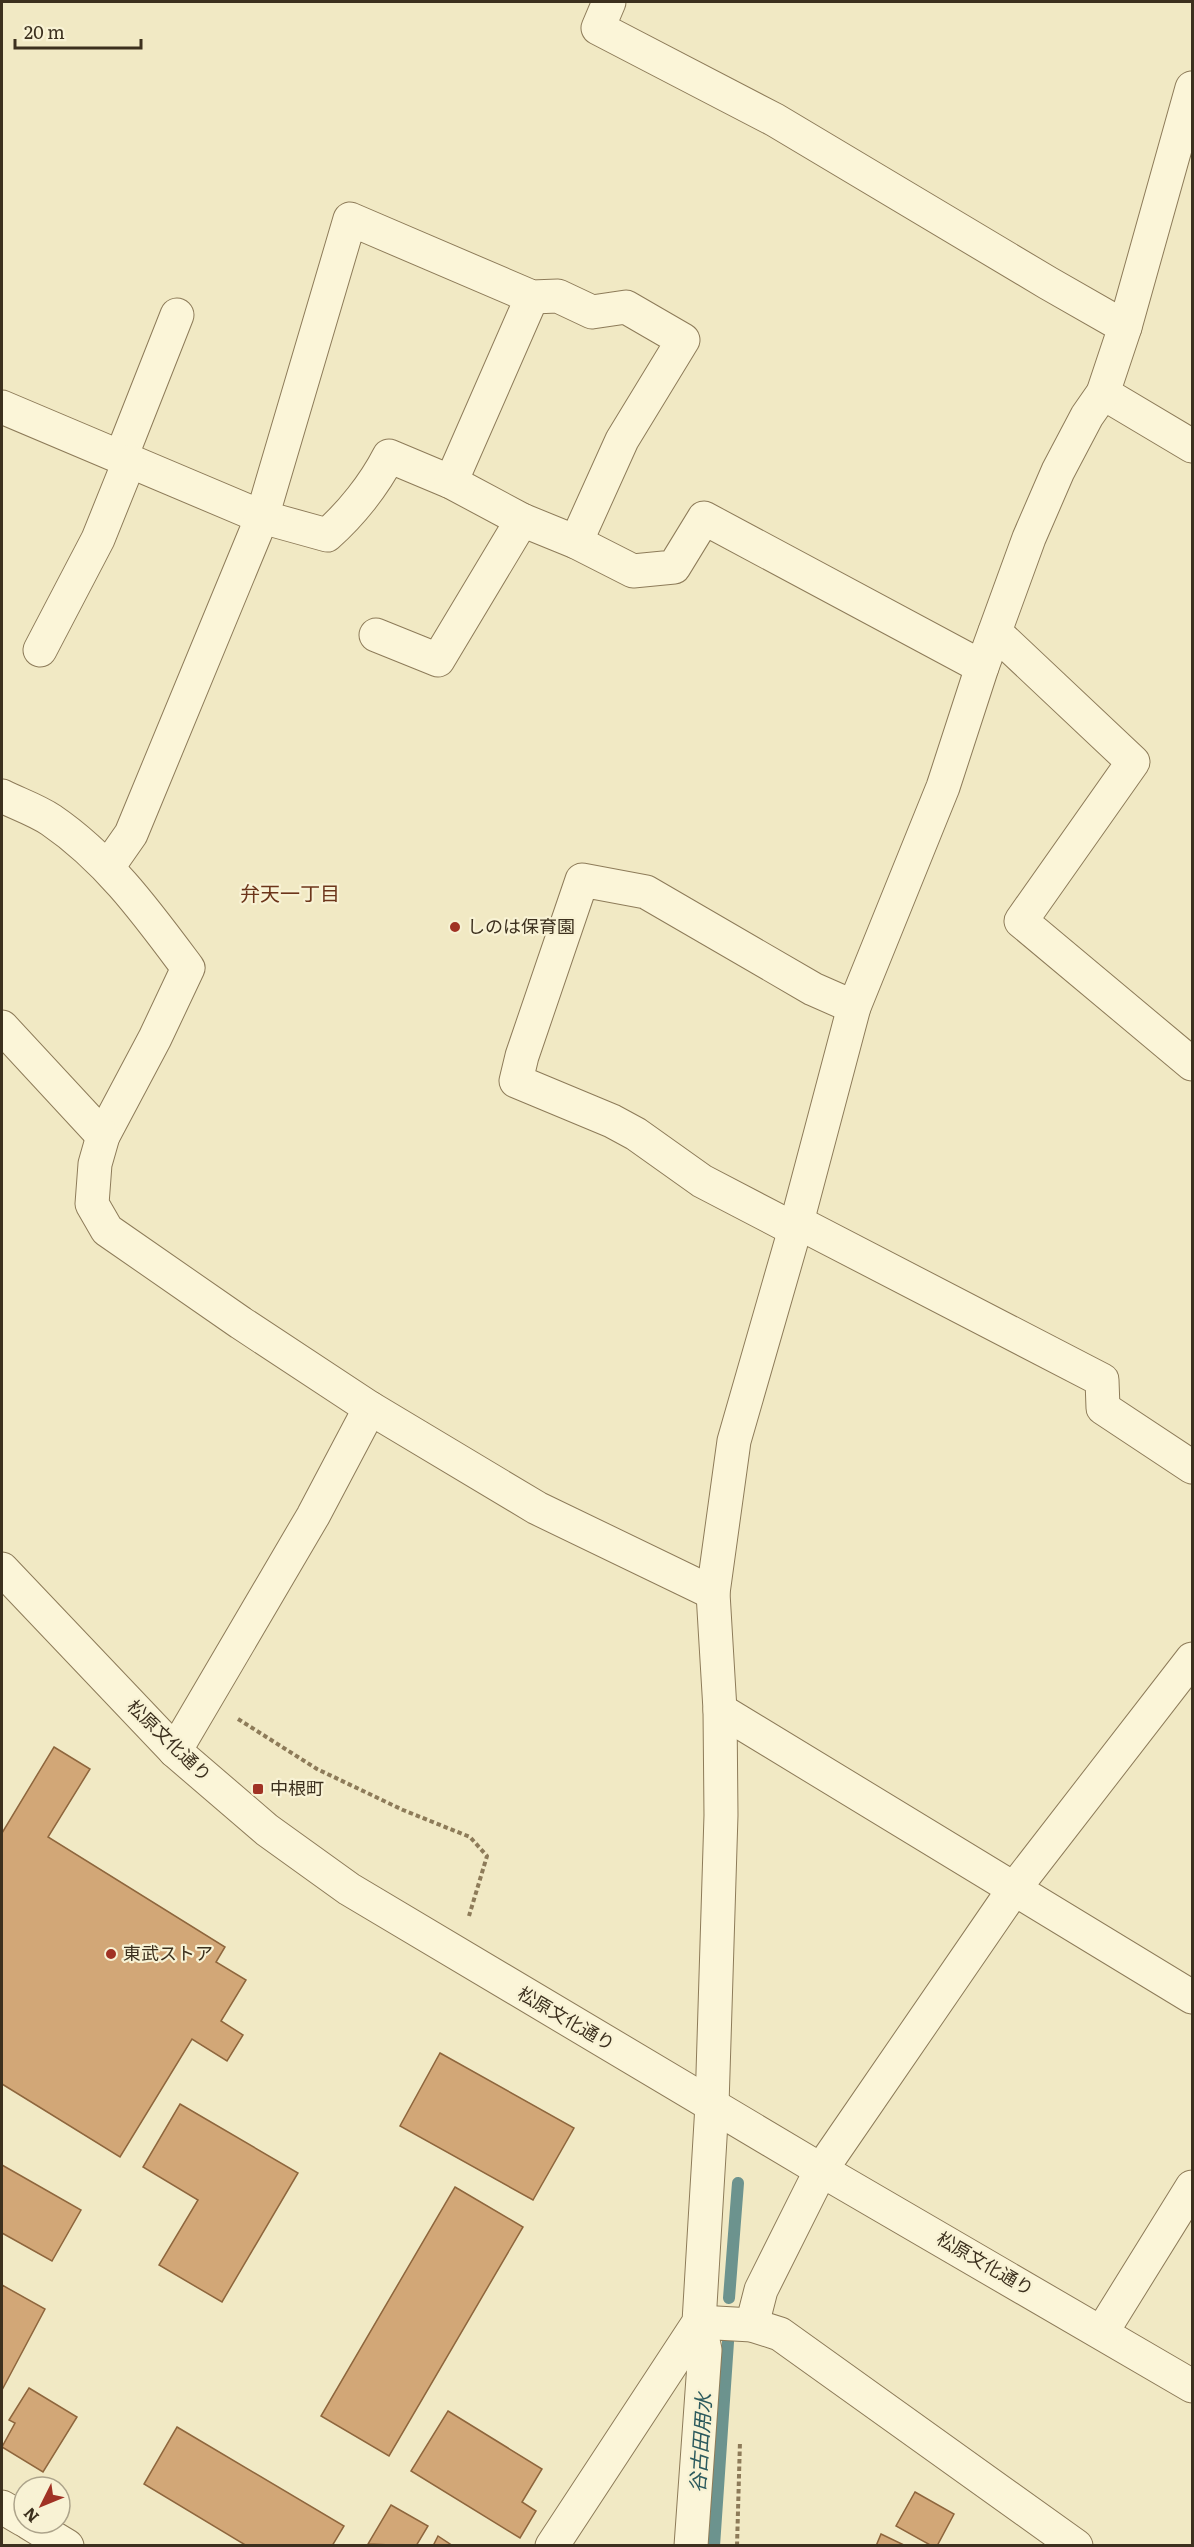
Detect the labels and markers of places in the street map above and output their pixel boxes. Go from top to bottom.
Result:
place label: しのは保育園 [467,912,575,939]
marker: しのは保育園 [448,920,462,934]
place label: 中根町 [270,1774,324,1801]
marker: 中根町 [251,1782,265,1796]
place label: 東武ストア [123,1939,213,1966]
marker: 東武ストア [104,1947,118,1961]

